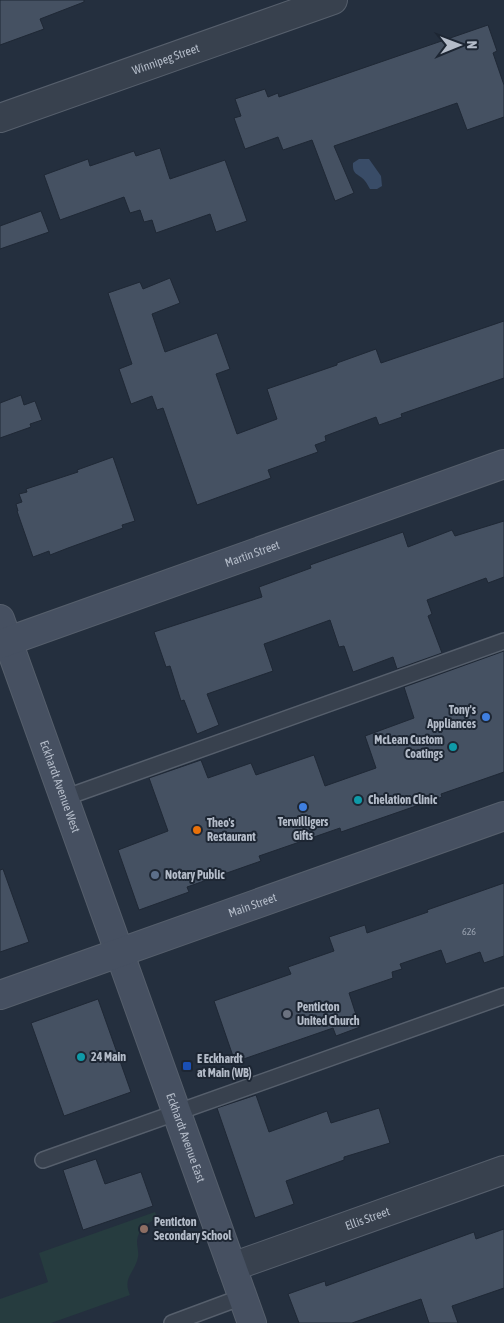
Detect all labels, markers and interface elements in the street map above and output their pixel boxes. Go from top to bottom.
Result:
north arrow [434,20,484,70]
street label: Winnipeg Street [130,41,202,78]
text: N [464,41,480,49]
street label: Martin Street [223,537,282,570]
place label: Tony's Appliances [426,703,477,731]
marker: Tony's Appliances [480,711,492,723]
place label: McLean Custom Coatings [374,733,444,761]
street label: Eckhardt Avenue West [37,739,83,835]
marker: McLean Custom Coatings [447,741,459,753]
place label: Chelation Clinic [368,793,438,807]
marker: Chelation Clinic [352,794,364,806]
marker: Terwilligers Gifts [297,801,309,813]
place label: Terwilligers Gifts [278,815,329,843]
place label: Theo's Restaurant [207,816,256,844]
marker: Theo's Restaurant [191,824,203,836]
place label: Notary Public [165,868,225,882]
marker: Notary Public [149,869,161,881]
street label: Main Street [227,890,279,920]
house number: 626 [462,926,476,937]
place label: Penticton United Church [297,1000,360,1028]
marker: Penticton United Church [281,1008,293,1020]
place label: 24 Main [91,1050,126,1064]
marker: 24 Main [75,1051,87,1063]
place label: E Eckhardt at Main (WB) [197,1052,252,1080]
marker: E Eckhardt at Main (WB) [181,1060,193,1072]
street label: Eckhardt Avenue East [163,1091,208,1185]
street label: Ellis Street [343,1204,392,1233]
place label: Penticton Secondary School [154,1215,232,1243]
marker: Penticton Secondary School [138,1223,150,1235]

